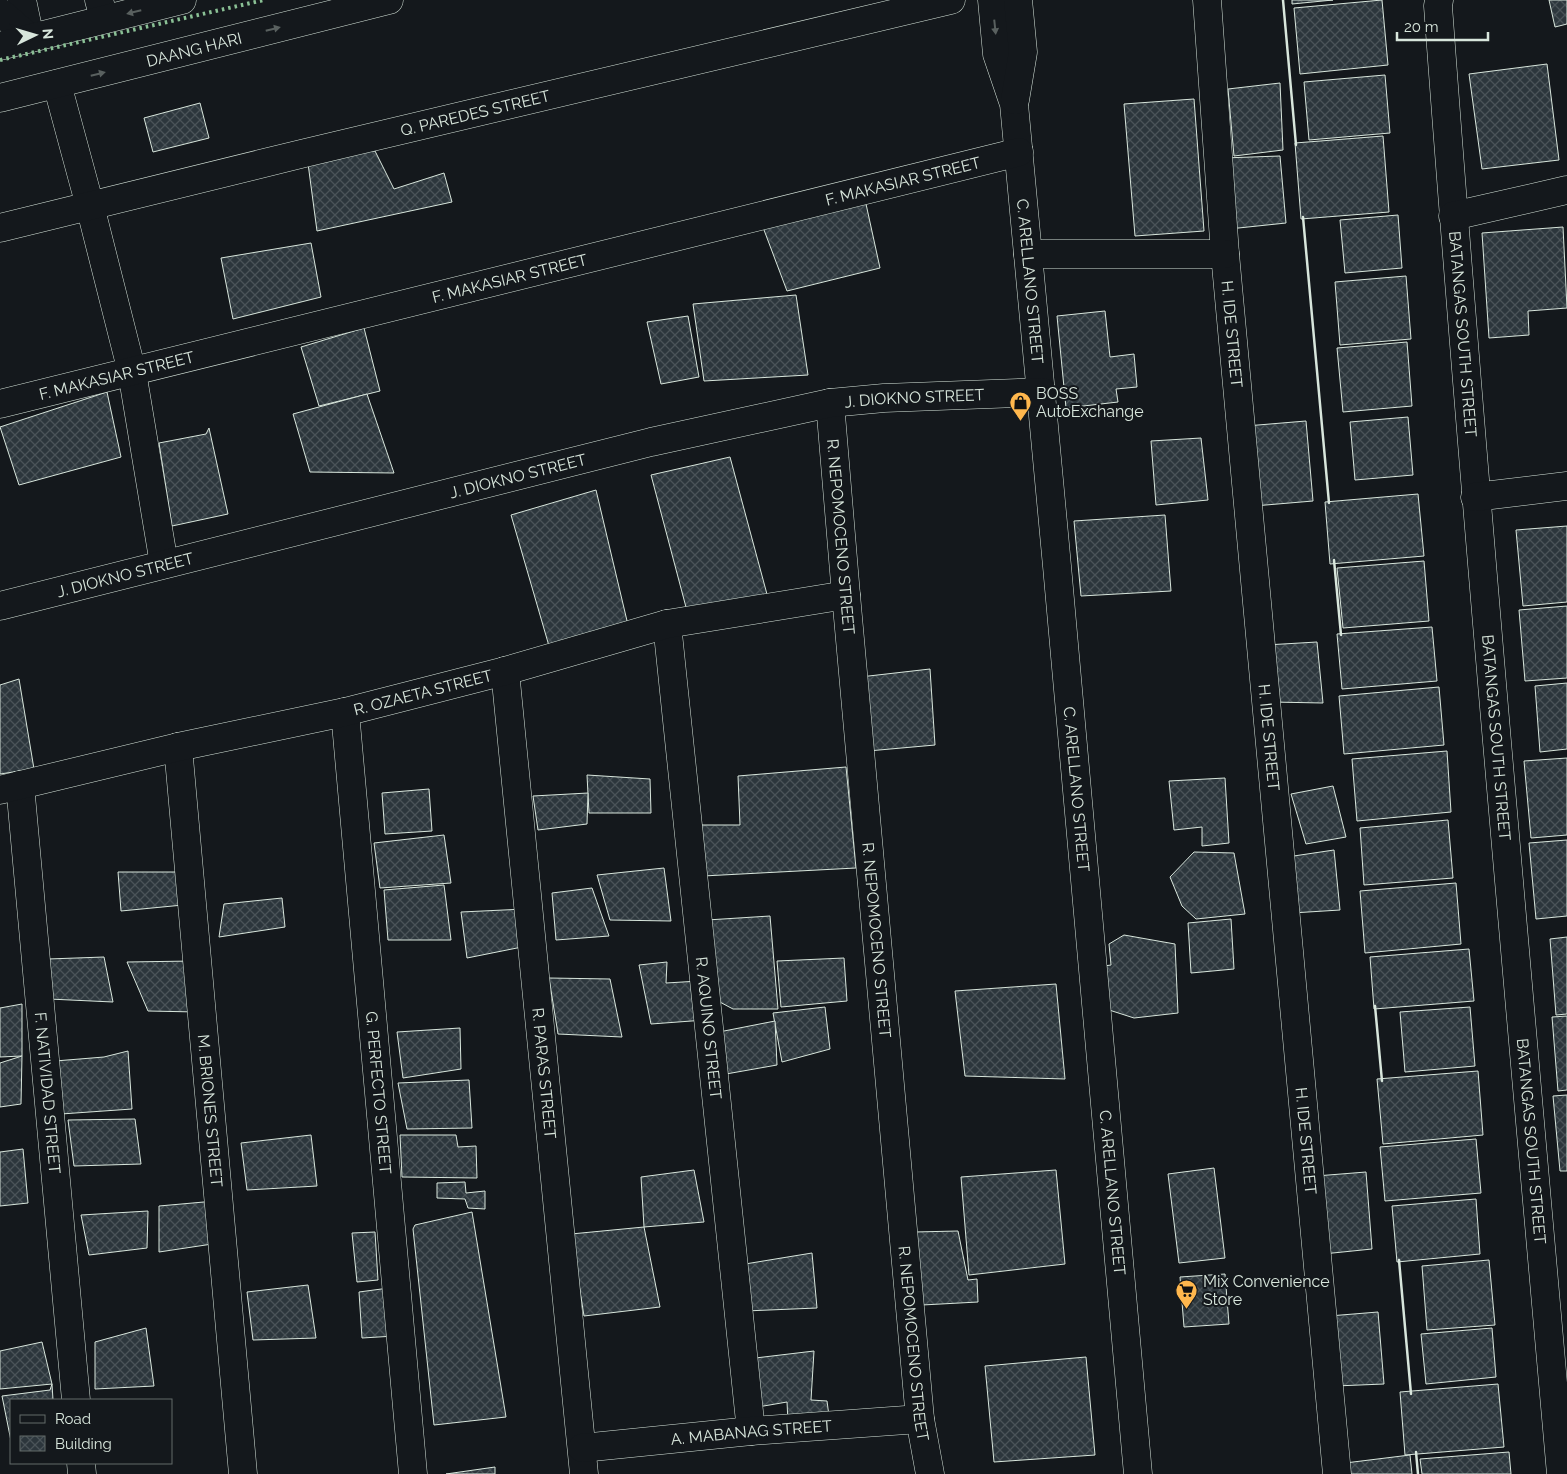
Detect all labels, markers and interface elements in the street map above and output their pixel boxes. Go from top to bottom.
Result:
one-way arrow [127,8,142,16]
north arrow [10,10,60,60]
scale bar [1397,10,1488,42]
text: 20 m [1404,18,1439,36]
one-way arrow [991,19,999,35]
one-way arrow [265,25,280,33]
text: N [40,28,56,40]
street label: DAANG HARI [144,28,244,70]
one-way arrow [91,69,106,77]
street label: Q. PAREDES STREET [398,86,552,140]
street label: F. MAKASIAR STREET [823,152,983,209]
street label: C. ARELLANO STREET [1013,198,1048,365]
street label: BATANGAS SOUTH STREET [1446,230,1481,438]
street label: F. MAKASIAR STREET [430,250,589,306]
street label: H. IDE STREET [1218,280,1247,389]
street label: F. MAKASIAR STREET [37,347,196,404]
place label: BOSS AutoExchange [1036,384,1144,421]
street label: J. DIOKNO STREET [843,385,985,411]
shop icon: BOSS AutoExchange [1008,390,1032,421]
street label: R. NEPOMOCENO STREET [824,438,859,635]
street label: J. DIOKNO STREET [448,449,588,502]
street label: J. DIOKNO STREET [55,548,196,601]
street label: BATANGAS SOUTH STREET [1478,634,1515,842]
street label: R. OZAETA STREET [351,665,494,719]
street label: H. IDE STREET [1255,683,1284,792]
street label: C. ARELLANO STREET [1060,706,1094,873]
street label: R. NEPOMOCENO STREET [859,841,895,1039]
street label: R. AQUINO STREET [692,956,726,1100]
street label: R. PARAS STREET [529,1007,560,1140]
street label: G. PERFECTO STREET [362,1010,396,1175]
street label: F. NATIVIDAD STREET [31,1011,65,1175]
street label: M. BRIONES STREET [194,1033,227,1188]
street label: BATANGAS SOUTH STREET [1513,1037,1550,1245]
street label: H. IDE STREET [1292,1086,1321,1195]
street label: C. ARELLANO STREET [1096,1109,1130,1276]
street label: R. NEPOMOCENO STREET [895,1245,933,1443]
place label: Mix Convenience Store [1203,1272,1330,1309]
supermarket icon: Mix Convenience Store [1175,1278,1199,1309]
legend [10,1399,172,1464]
text: Road [55,1410,91,1428]
street label: A. MABANAG STREET [670,1416,833,1449]
text: Building [55,1435,112,1453]

